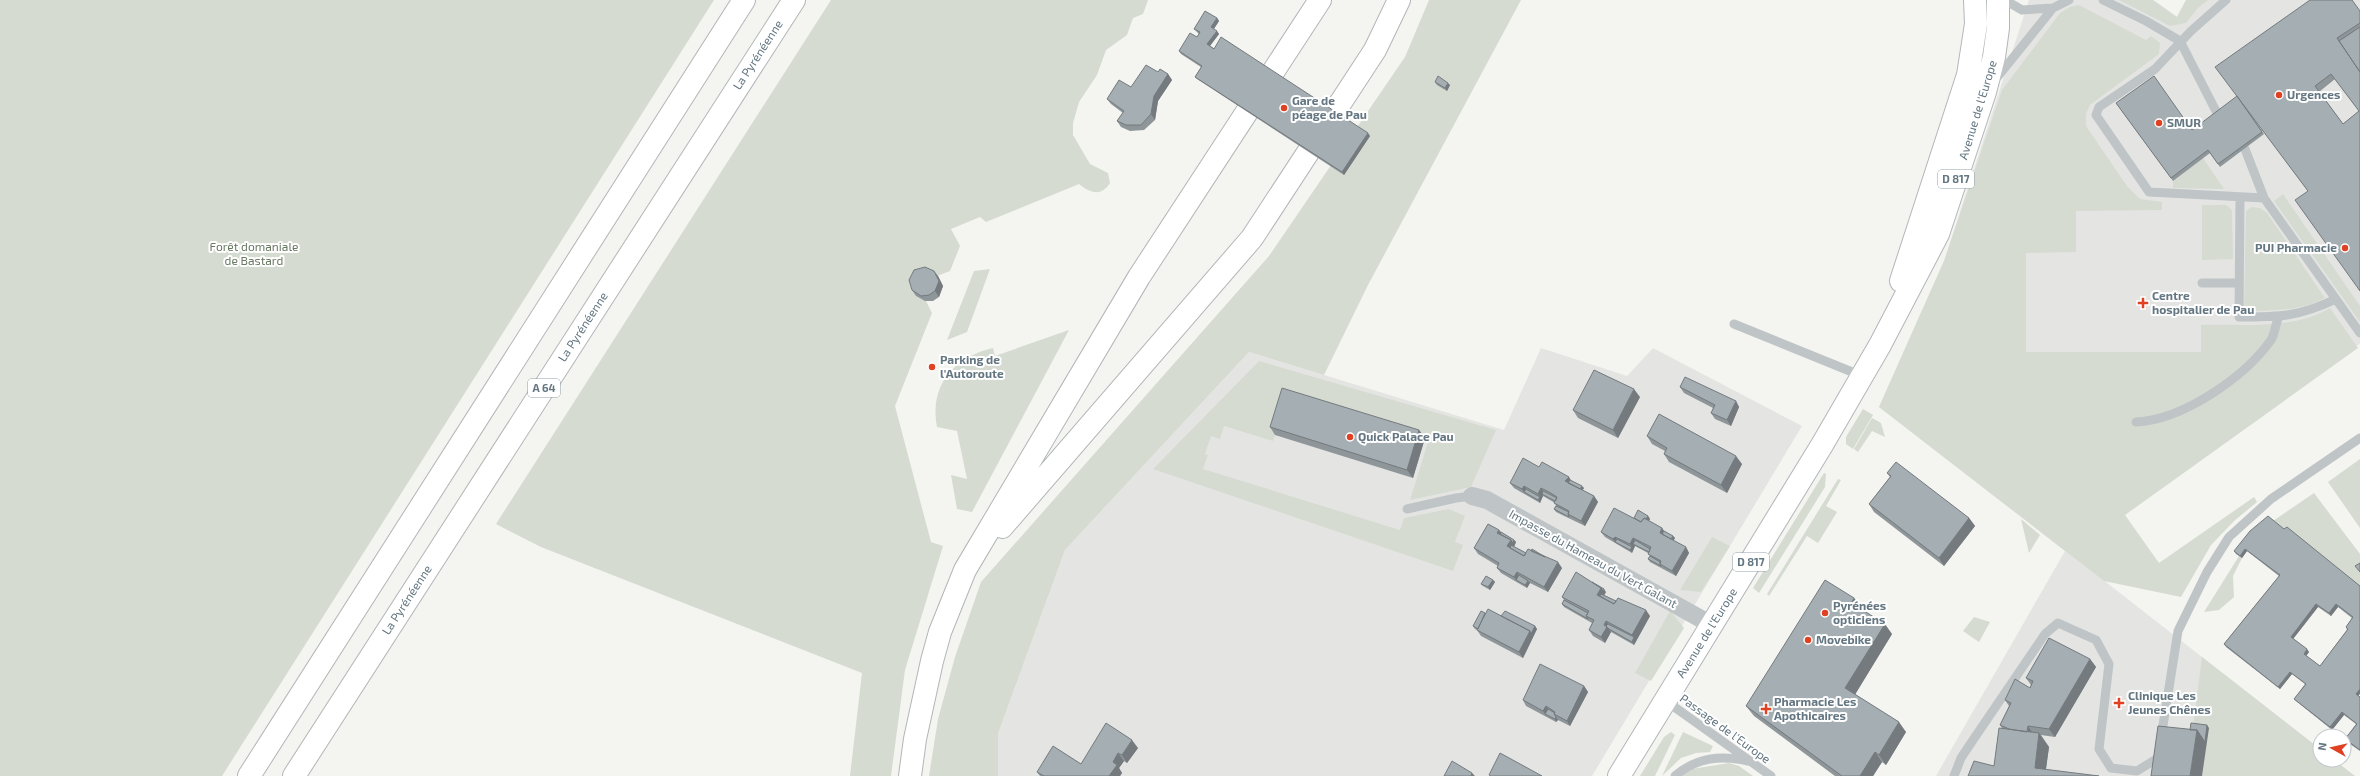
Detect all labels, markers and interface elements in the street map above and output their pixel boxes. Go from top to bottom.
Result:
street label: La Pyrénéenne [729,17,785,92]
street label: Avenue de l'Europe [1955,58,1999,161]
place label: Urgences [2287,87,2340,101]
marker: Urgences [2274,90,2284,100]
place label: Gare de péage de Pau [1292,93,1367,121]
marker: Gare de péage de Pau [1279,103,1289,113]
place label: SMUR [2167,115,2201,129]
marker: SMUR [2154,118,2164,128]
road number: D 817 [1938,170,1974,188]
park label: Forêt domaniale de Bastard [210,239,298,267]
place label: PUI Pharmacie [2255,240,2337,254]
marker: PUI Pharmacie [2340,243,2350,253]
place label: Centre hospitalier de Pau [2152,288,2254,316]
street label: La Pyrénéenne [554,289,610,364]
marker: Centre hospitalier de Pau [2137,297,2149,309]
place label: Parking de l'Autoroute [940,352,1004,380]
marker: Parking de l'Autoroute [927,362,937,372]
road number: A 64 [528,379,560,397]
place label: Quick Palace Pau [1358,429,1454,444]
marker: Quick Palace Pau [1345,432,1355,442]
street label: Impasse du Hameau du Vert Galant [1507,506,1680,610]
road number: D 817 [1733,553,1769,571]
street label: La Pyrénéenne [378,562,434,637]
street label: Avenue de l'Europe [1673,585,1739,680]
place label: Pyrénées opticiens [1833,598,1886,626]
marker: Pyrénées opticiens [1820,608,1830,618]
place label: Movebike [1816,632,1871,646]
marker: Movebike [1803,635,1813,645]
place label: Clinique Les Jeunes Chênes [2128,688,2211,716]
street label: Passage de l'Europe [1678,691,1774,766]
place label: Pharmacie Les Apothicaires [1774,694,1856,722]
marker: Clinique Les Jeunes Chênes [2113,697,2125,709]
marker: Pharmacie Les Apothicaires [1761,704,1771,714]
north arrow [2312,728,2352,768]
text: N [2315,742,2329,751]

